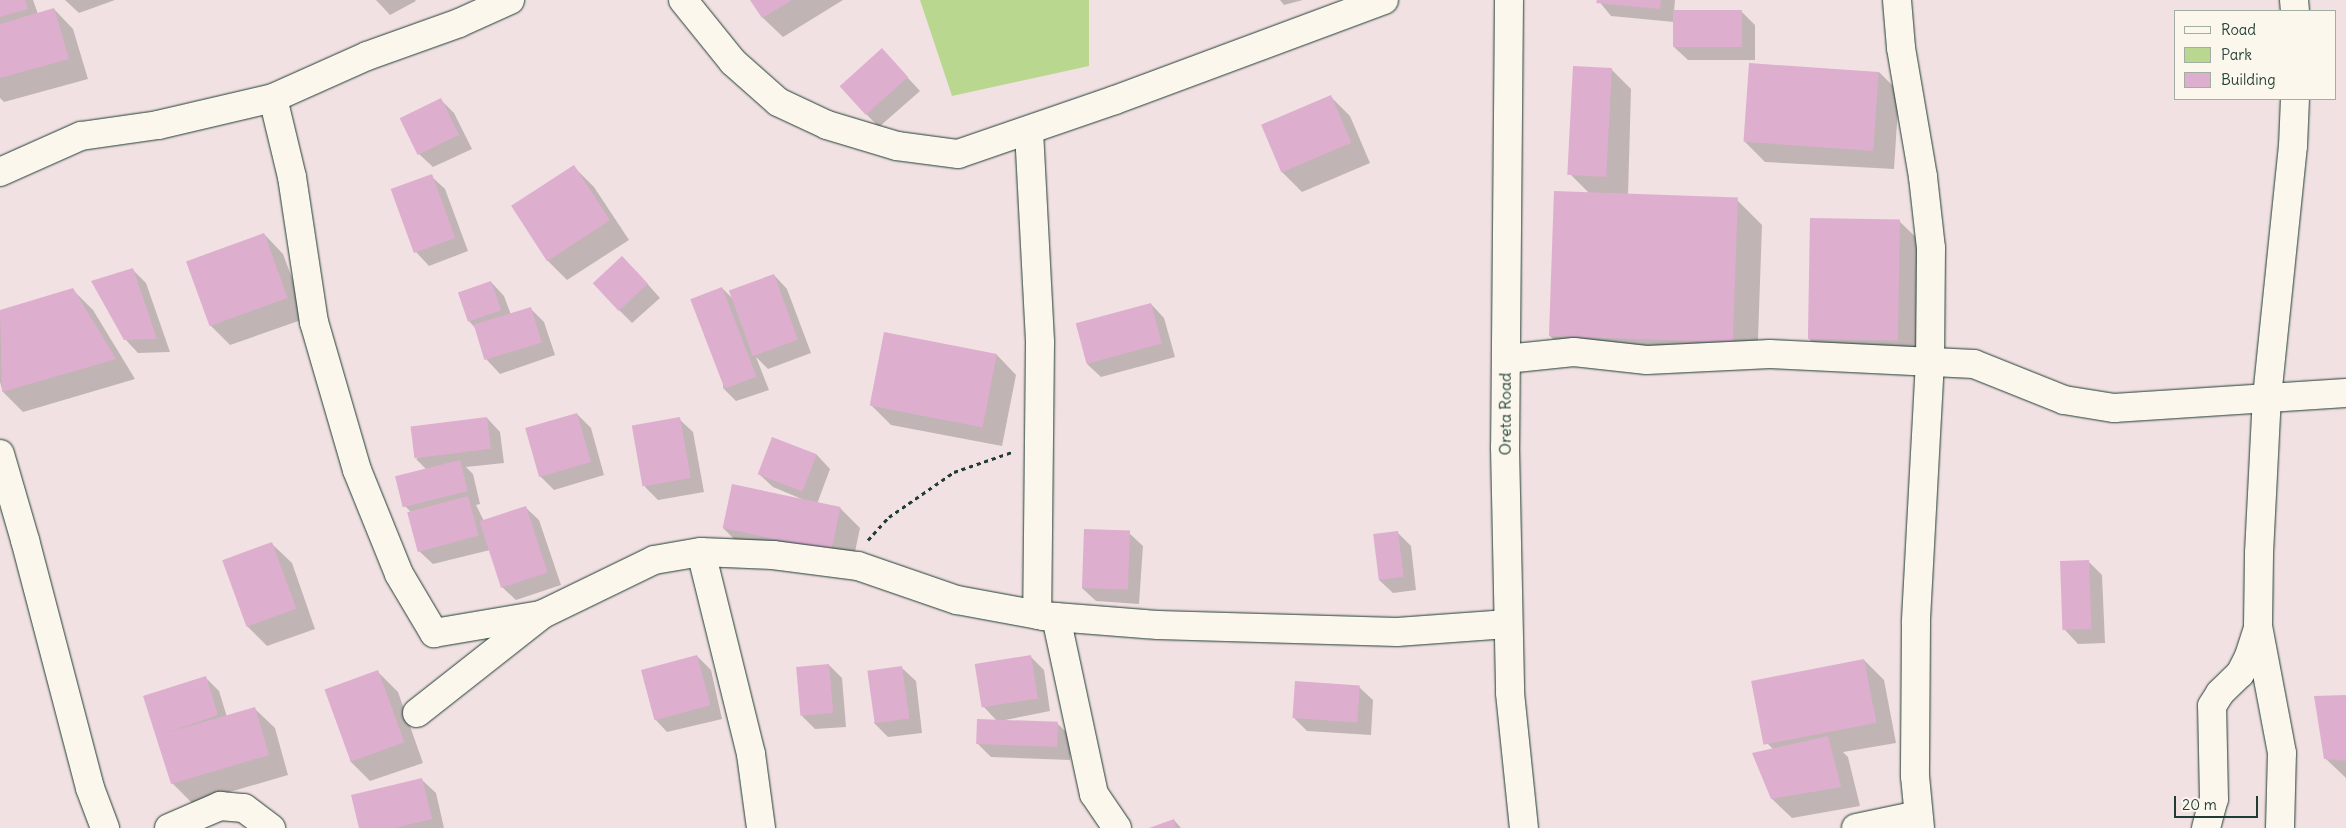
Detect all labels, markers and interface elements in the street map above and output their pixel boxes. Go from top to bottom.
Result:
legend [2174,10,2336,100]
text: Road [2221,20,2256,39]
text: Park [2221,45,2252,64]
text: Building [2221,70,2276,89]
street label: Oreta Road [1495,373,1515,455]
scale bar [2176,786,2260,818]
text: 20 m [2182,795,2217,814]

